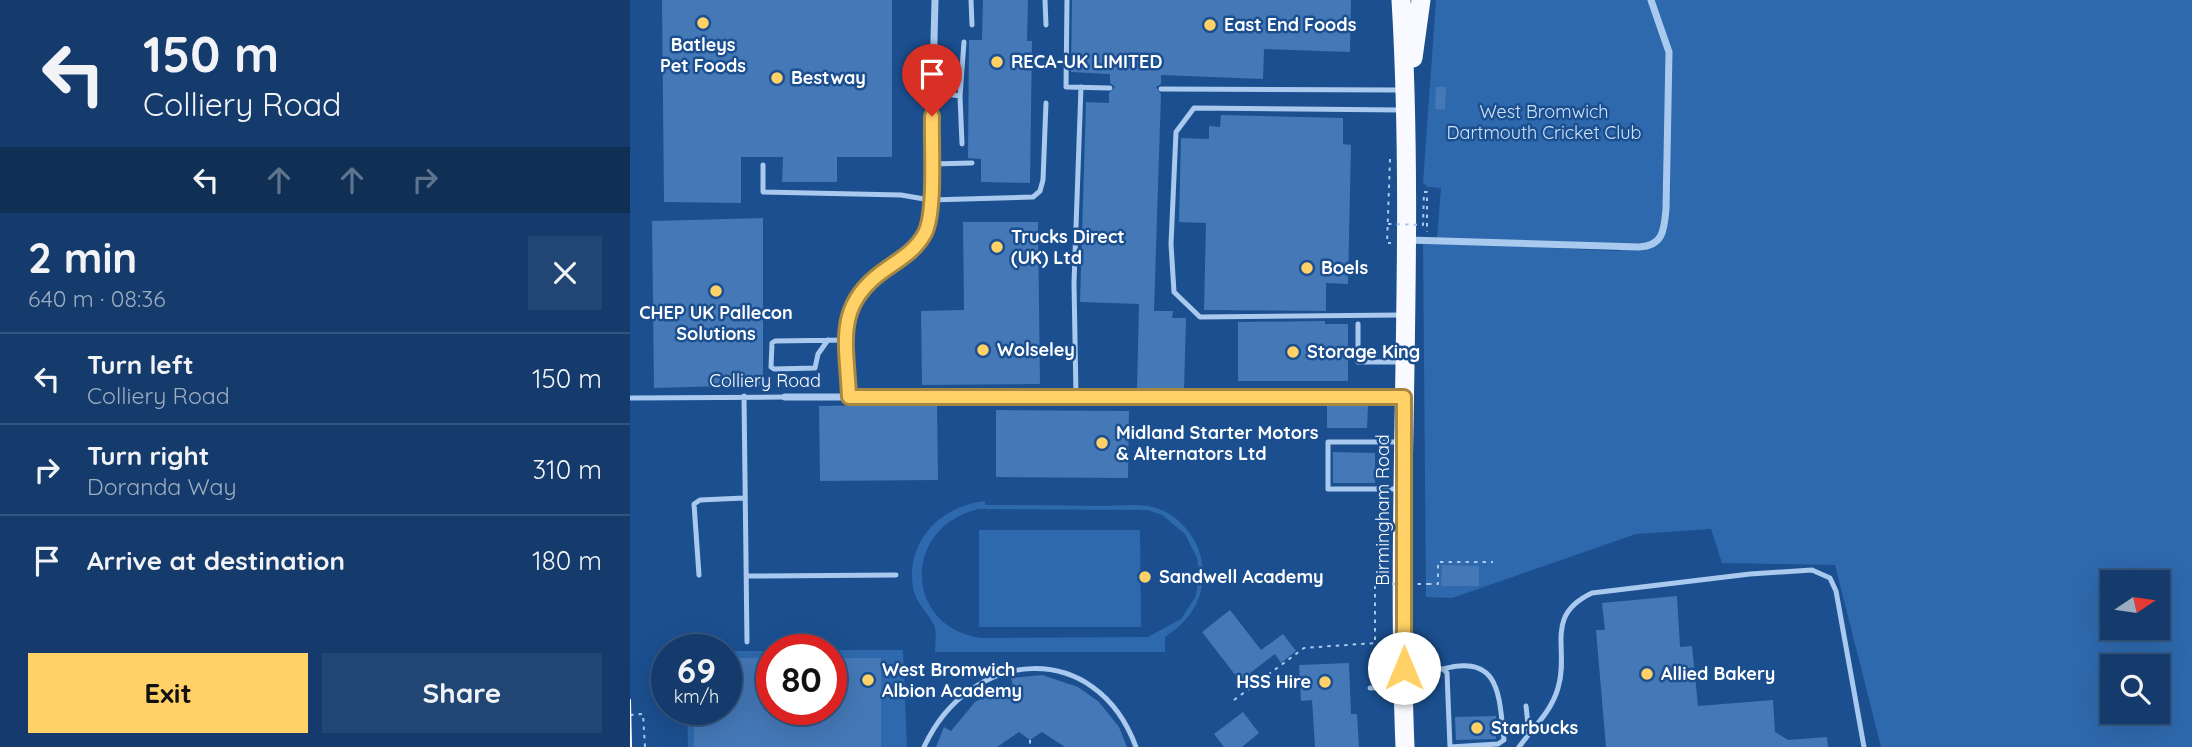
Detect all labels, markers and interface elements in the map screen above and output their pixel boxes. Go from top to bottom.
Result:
place label: East End Foods [1224,13,1357,36]
marker: Batleys Pet Foods [695,15,711,31]
marker: East End Foods [1202,17,1218,33]
text: 150 m [143,23,279,84]
icon: left [28,28,119,119]
place label: Batleys Pet Foods [660,33,746,77]
pin [902,44,962,116]
place label: RECA-UK LIMITED [1011,50,1162,73]
marker: RECA-UK LIMITED [989,54,1005,70]
icon: arrive [913,55,951,93]
place label: Bestway [791,66,866,89]
marker: Bestway [769,70,785,86]
text: Colliery Road [143,84,342,124]
park label: West Bromwich Dartmouth Cricket Club [1447,100,1642,144]
icon: left [187,161,225,199]
icon: ahead [260,161,298,199]
icon: ahead [333,161,371,199]
icon: right [406,161,444,199]
place label: Trucks Direct (UK) Ltd [1011,225,1125,269]
text: 2 min [28,231,137,284]
button: close [528,236,602,310]
marker: Trucks Direct (UK) Ltd [989,239,1005,255]
place label: Boels [1321,256,1368,279]
marker: Boels [1299,260,1315,276]
marker: CHEP UK Pallecon Solutions [708,283,724,299]
text: 640 m · 08:36 [28,284,166,313]
place label: CHEP UK Pallecon Solutions [639,301,793,345]
place label: Wolseley [997,338,1075,361]
place label: Storage King [1307,340,1420,363]
marker: Wolseley [975,342,991,358]
marker: Storage King [1285,344,1301,360]
text: Turn left [87,348,194,381]
icon: left [28,360,66,398]
text: 150 m [532,362,602,395]
street label: Colliery Road [709,369,821,392]
text: Colliery Road [87,381,230,410]
place label: Midland Starter Motors & Alternators Ltd [1116,421,1319,465]
street label: Birmingham Road [1371,434,1394,586]
marker: Midland Starter Motors & Alternators Ltd [1094,435,1110,451]
text: Turn right [87,439,209,472]
icon: right [28,451,66,489]
text: 310 m [532,453,602,486]
text: Doranda Way [87,472,237,501]
icon: arrive [28,542,66,580]
text: Arrive at destination [87,544,345,577]
text: 180 m [532,544,602,577]
place label: Sandwell Academy [1159,565,1323,588]
marker: Sandwell Academy [1137,569,1153,585]
north arrow [2100,570,2170,640]
map controls [2100,570,2170,724]
position arrow [1367,631,1441,705]
speed limit sign: 80 [756,634,847,725]
text: 69 [677,648,716,692]
button: Exit [28,653,308,733]
button: Share [322,653,602,733]
button: search [2100,654,2170,724]
place label: West Bromwich Albion Academy [882,658,1022,702]
place label: Allied Bakery [1661,662,1775,685]
marker: Allied Bakery [1639,666,1655,682]
place label: HSS Hire [1236,670,1311,693]
marker: West Bromwich Albion Academy [860,672,876,688]
marker: HSS Hire [1317,674,1333,690]
text: km/h [674,685,719,708]
place label: Starbucks [1491,716,1579,739]
marker: Starbucks [1469,720,1485,736]

